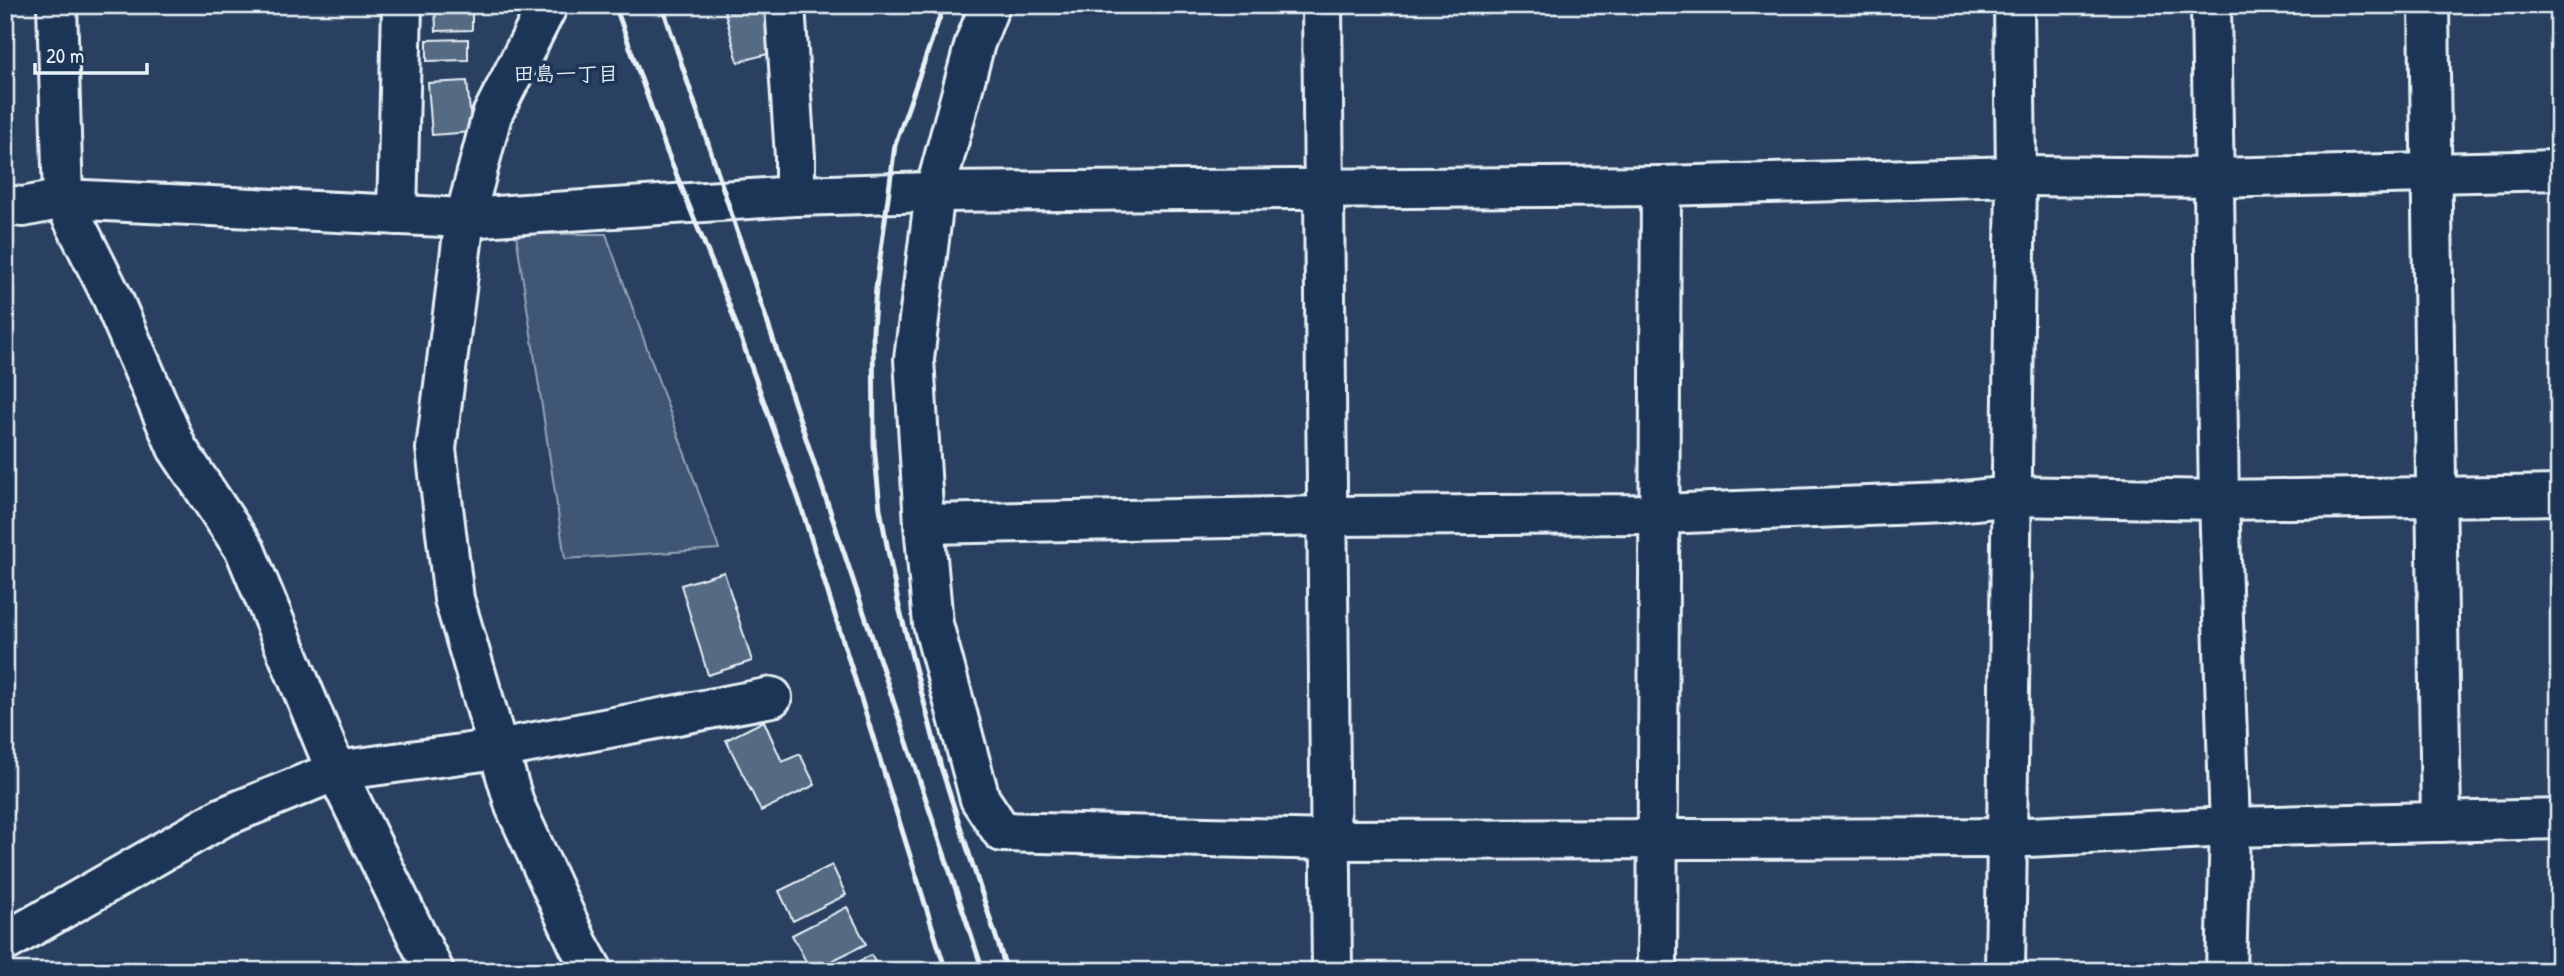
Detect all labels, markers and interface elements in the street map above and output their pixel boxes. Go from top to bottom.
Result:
scale bar [35,32,147,76]
text: 20 m [46,41,84,70]
district label: 田島一丁目 [514,59,619,88]

